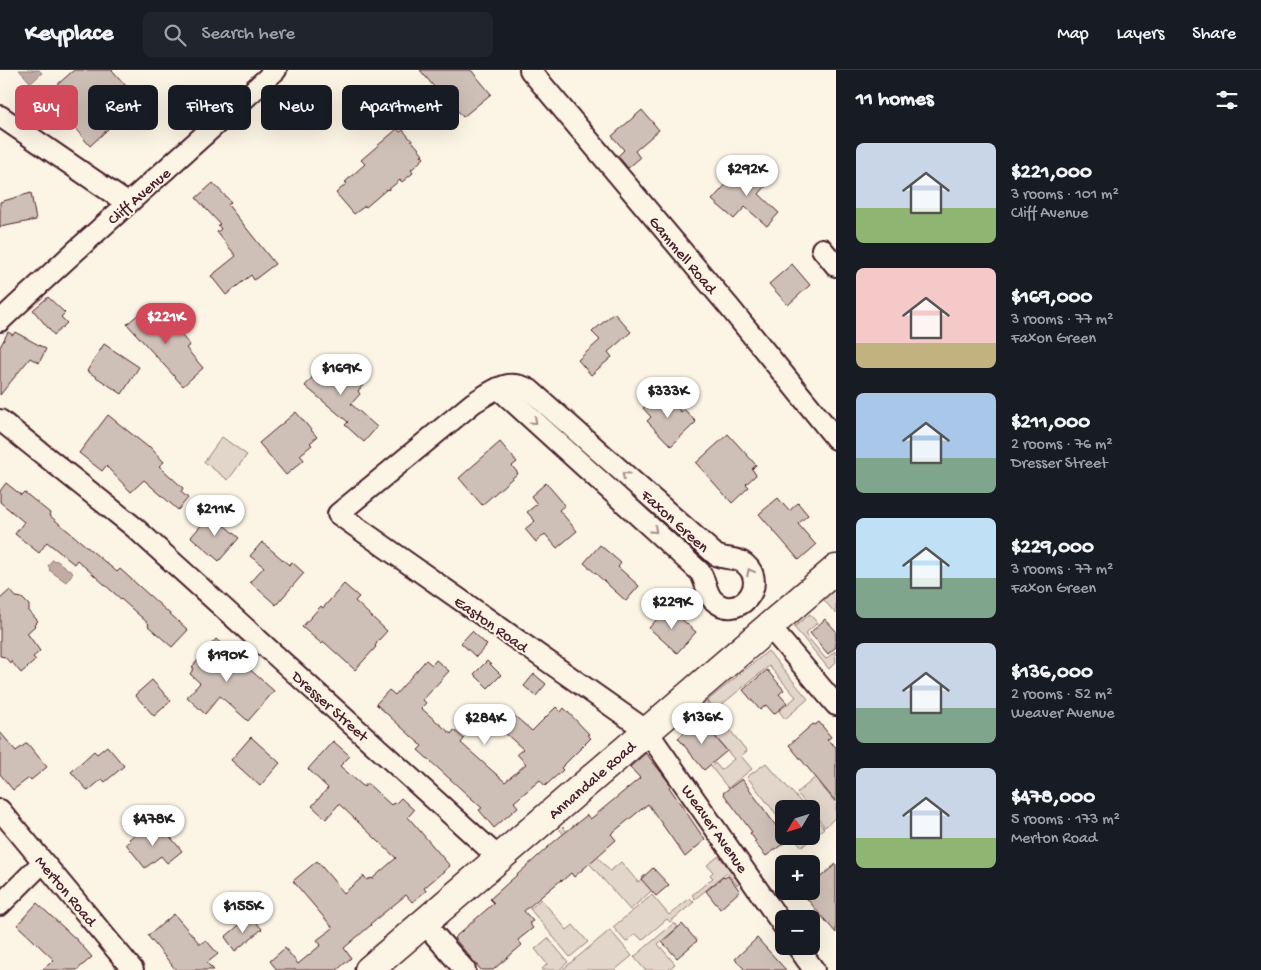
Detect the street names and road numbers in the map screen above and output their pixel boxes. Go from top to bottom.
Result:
street label: Cliff Avenue [105,165,176,230]
street label: Gammell Road [643,213,720,300]
street label: Faxon Green [635,486,712,558]
street label: Easton Road [449,593,532,659]
street label: Dresser Street [286,668,372,748]
street label: Annandale Road [546,737,642,825]
street label: Weaver Avenue [676,782,751,879]
street label: Merton Road [29,853,100,933]

